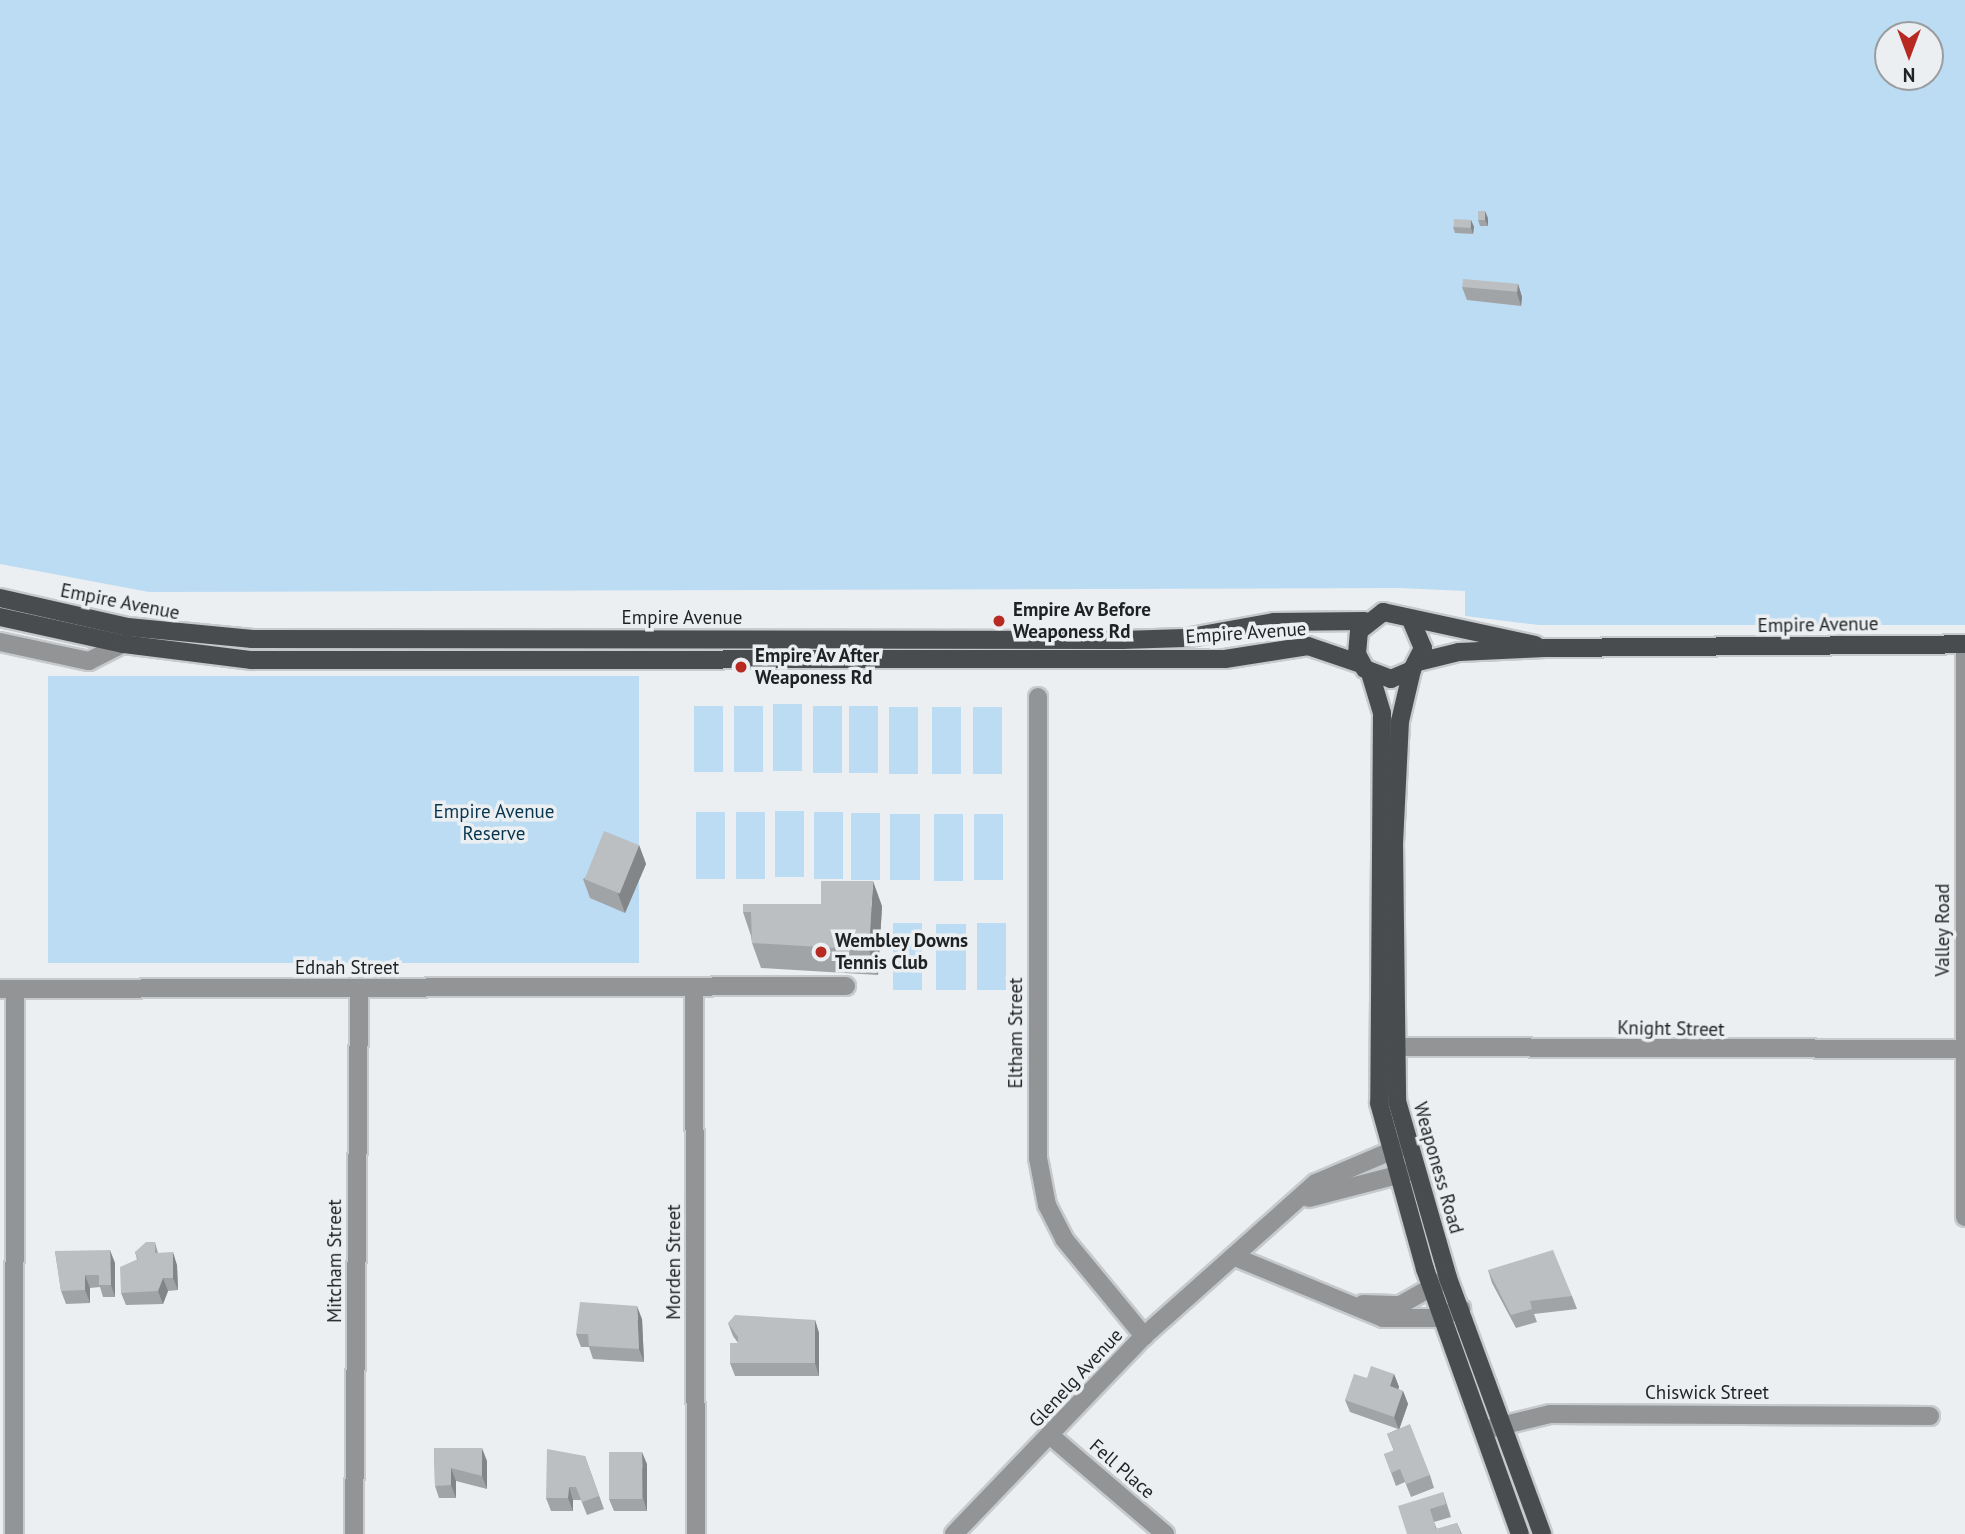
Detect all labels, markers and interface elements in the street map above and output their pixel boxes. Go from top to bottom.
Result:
north arrow [1874,21,1944,91]
text: N [1903,63,1915,87]
street label: Empire Avenue [58,579,182,625]
place label: Empire Av Before Weaponess Rd [1013,599,1152,643]
street label: Empire Avenue [621,607,743,629]
marker: Empire Av Before Weaponess Rd [991,613,1007,629]
street label: Empire Avenue [1757,613,1879,637]
street label: Empire Avenue [1185,617,1307,649]
place label: Empire Av After Weaponess Rd [755,645,881,689]
marker: Empire Av After Weaponess Rd [733,659,749,675]
park label: Empire Avenue Reserve [433,801,555,845]
street label: Valley Road [1932,883,1954,977]
place label: Wembley Downs Tennis Club [835,930,969,974]
marker: Wembley Downs Tennis Club [813,944,829,960]
street label: Ednah Street [295,957,399,979]
street label: Eltham Street [1005,977,1027,1089]
street label: Knight Street [1617,1017,1725,1041]
street label: Weaponess Road [1408,1100,1468,1236]
street label: Mitcham Street [324,1199,346,1323]
street label: Morden Street [663,1204,685,1320]
street label: Glenelg Avenue [1024,1324,1128,1432]
street label: Chiswick Street [1645,1382,1769,1404]
street label: Fell Place [1085,1434,1159,1504]

